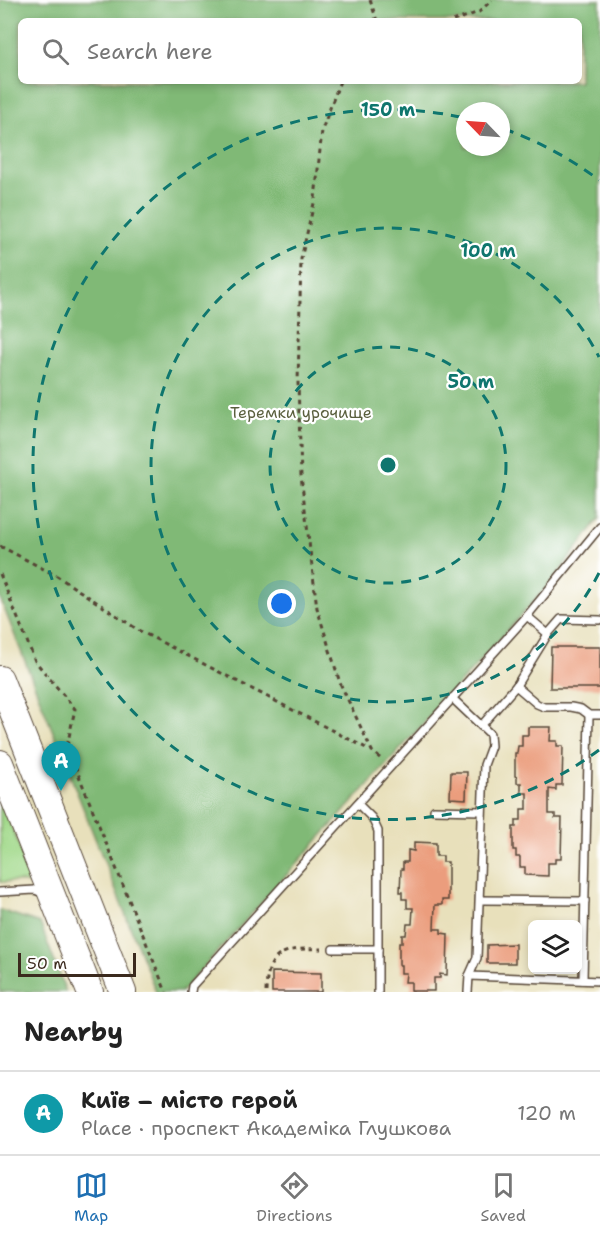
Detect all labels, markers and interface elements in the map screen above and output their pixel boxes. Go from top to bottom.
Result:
search box [18,18,582,84]
icon: search [39,35,72,68]
text: Search here [87,37,213,66]
text: 150 m [361,98,416,122]
north arrow [456,102,510,156]
text: 100 m [460,239,516,263]
text: 50 m [448,370,495,394]
park label: Теремки урочище [230,402,372,423]
centre of rings [378,455,398,475]
your location [267,589,296,618]
pin: A [42,742,80,791]
map controls [528,920,582,974]
button: layers [528,920,582,974]
scale bar [18,950,136,978]
text: 50 m [27,953,67,974]
text: Nearby [24,1014,123,1049]
text: Київ – місто герой [81,1086,297,1115]
text: A [36,1100,51,1126]
text: 120 m [517,1100,576,1126]
text: Place · проспект Академіка Глушкова [81,1115,451,1141]
tab: Map [74,1169,108,1226]
tab: Directions [256,1169,333,1226]
tab: Saved [481,1169,526,1226]

